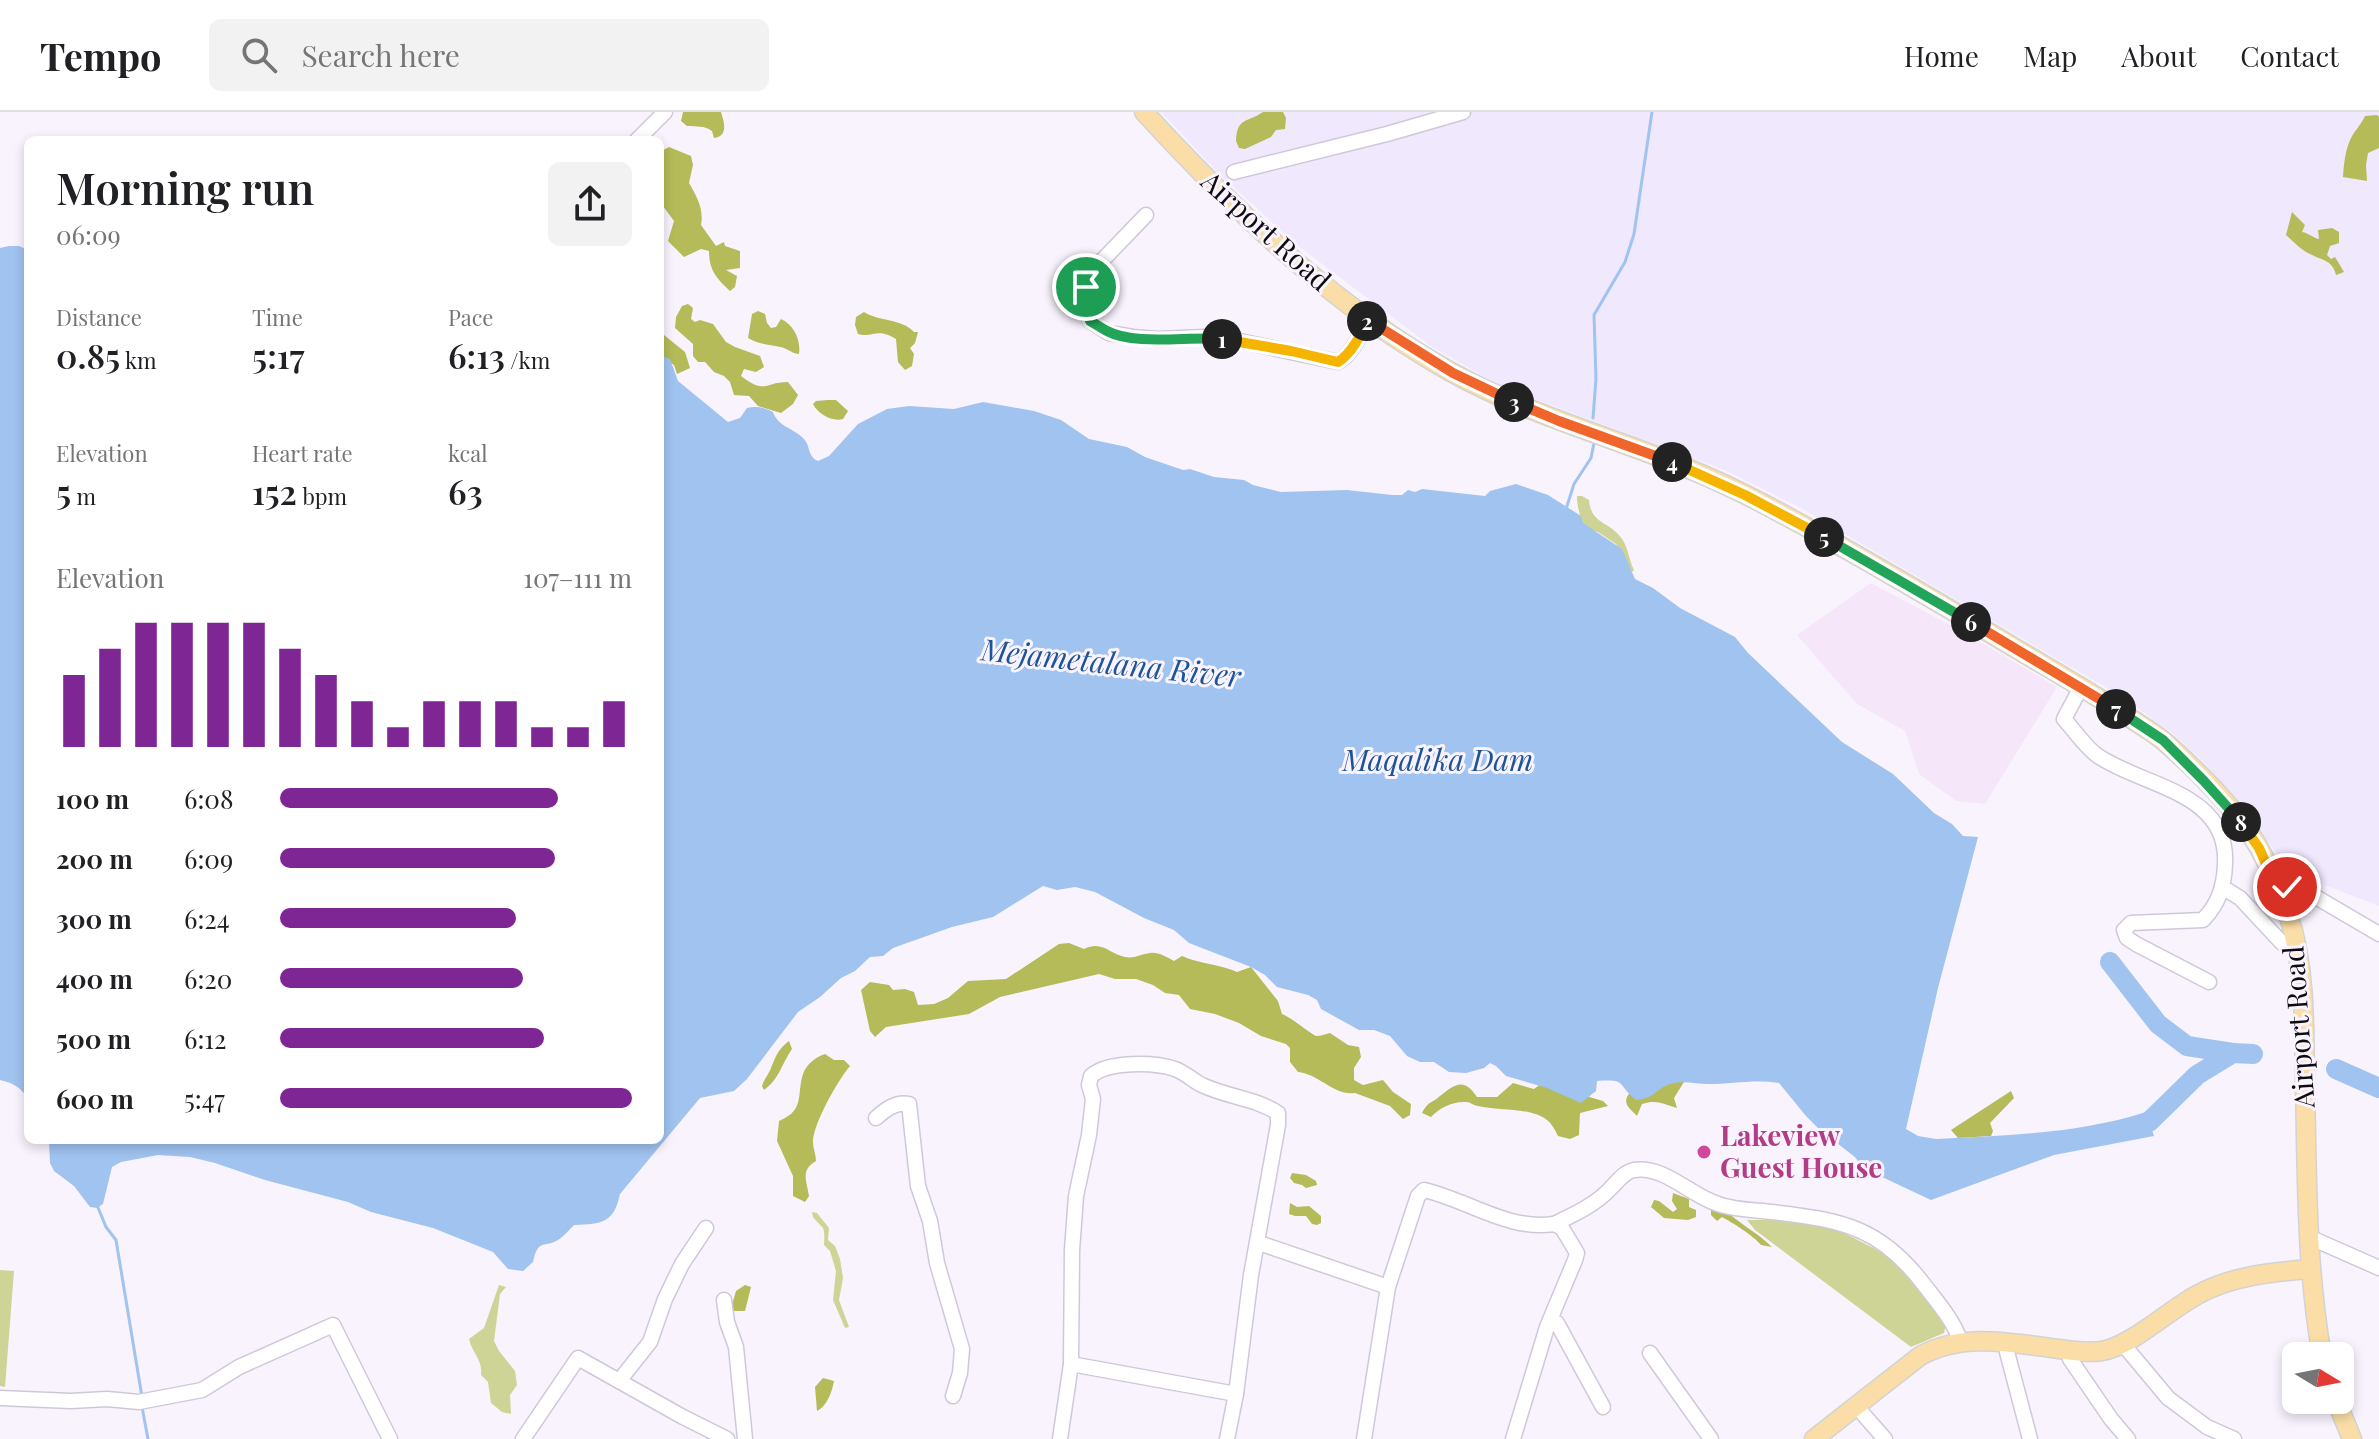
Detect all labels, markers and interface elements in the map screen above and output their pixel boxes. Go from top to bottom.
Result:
search box [209,19,769,91]
text: Tempo [40,30,161,81]
icon: search [237,33,281,77]
text: Search here [301,35,460,75]
text: Home [1904,37,1979,74]
text: Map [2023,37,2077,74]
text: About [2121,37,2196,74]
text: Contact [2240,37,2339,74]
text: Morning run [56,157,314,216]
street label: Airport Road [1194,161,1340,298]
button: share [548,162,632,246]
text: 06:09 [56,217,121,252]
pin [1052,253,1120,321]
icon: arrive [1064,265,1108,309]
pin: 2 [1347,301,1387,341]
text: Distance [56,302,142,332]
text: Time [252,302,303,332]
text: Pace [448,302,494,332]
text: 2 [1361,306,1373,336]
pin: 1 [1202,319,1242,359]
text: 1 [1218,324,1226,354]
text: 0.85 [56,332,120,378]
text: 5:17 [252,332,305,378]
text: 6:13 [448,332,505,378]
text: km [120,345,157,375]
text: /km [505,345,550,375]
pin: 3 [1494,382,1534,422]
text: 3 [1509,387,1519,417]
text: Elevation [56,438,148,468]
text: Heart rate [252,438,353,468]
text: kcal [448,438,487,468]
pin: 4 [1652,442,1692,482]
text: 4 [1666,447,1678,477]
text: 5 [56,468,71,514]
text: 152 [252,468,297,514]
text: 63 [448,468,483,514]
text: m [71,481,96,511]
text: bpm [297,481,347,511]
pin: 5 [1804,517,1844,557]
text: 5 [1819,522,1829,552]
text: Elevation [56,560,164,595]
text: 107–111 m [523,560,632,595]
pin: 6 [1951,602,1991,642]
text: 6 [1965,607,1977,637]
water label: Mejametalana River [978,628,1244,696]
pin: 7 [2096,689,2136,729]
text: 7 [2111,694,2121,724]
water label: Maqalika Dam [1341,739,1533,779]
text: 100 m [56,781,129,816]
text: 6:08 [184,781,233,816]
pin: 8 [2221,802,2261,842]
text: 8 [2235,807,2247,837]
text: 200 m [56,841,133,876]
text: 6:09 [184,841,233,876]
pin [2253,853,2321,921]
icon: check [2265,865,2309,909]
text: 300 m [56,901,132,936]
text: 6:24 [184,901,230,936]
street label: Airport Road [2273,945,2322,1110]
text: 400 m [56,961,133,996]
text: 6:20 [184,961,232,996]
text: 500 m [56,1021,131,1056]
text: 6:12 [184,1021,226,1056]
text: 600 m [56,1081,134,1116]
text: 5:47 [184,1081,225,1116]
place label: Lakeview Guest House [1720,1116,1883,1185]
marker: Lakeview Guest House [1695,1143,1713,1161]
north arrow [2282,1342,2354,1414]
map controls [2282,1342,2354,1414]

